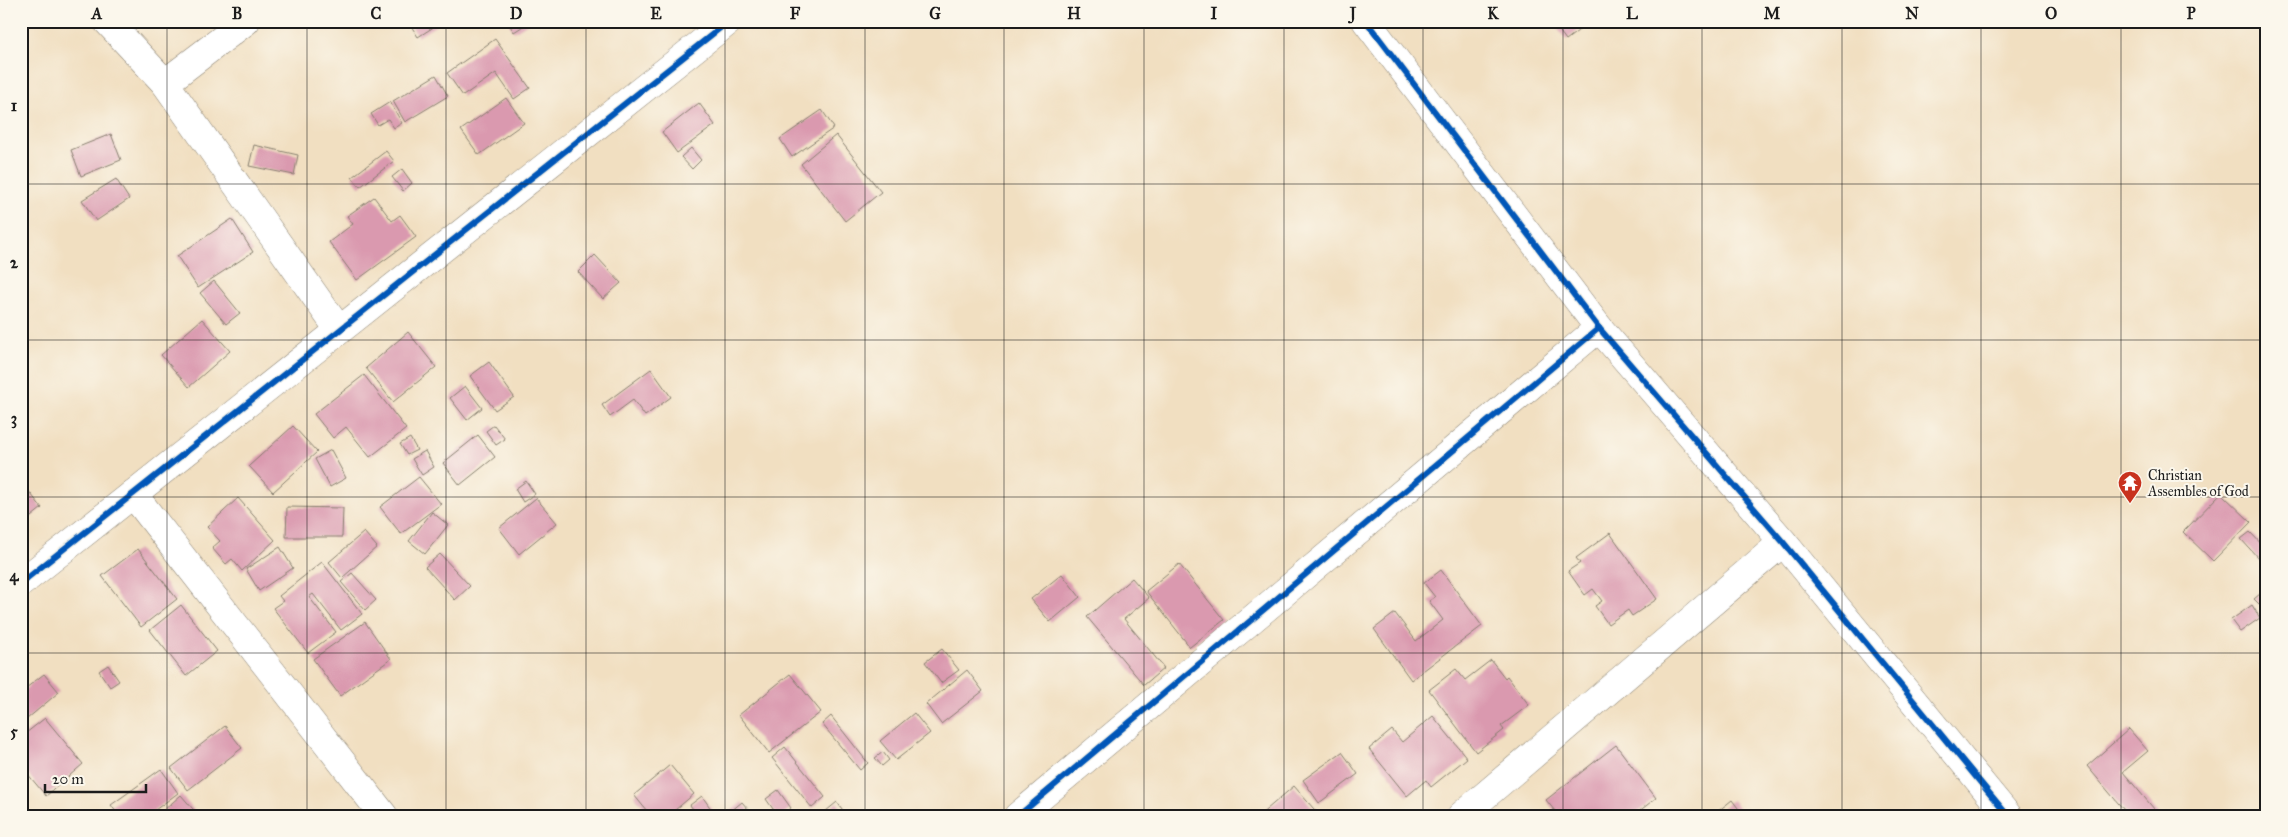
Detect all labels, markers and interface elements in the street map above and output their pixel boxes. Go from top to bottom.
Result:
text: A [91,4,103,23]
text: B [232,4,242,23]
text: C [371,4,382,23]
text: D [510,4,523,23]
text: E [650,4,662,23]
text: F [790,4,801,23]
text: G [929,4,941,23]
text: H [1067,4,1081,23]
text: I [1211,4,1218,23]
text: J [1348,4,1357,24]
text: K [1487,4,1499,23]
text: L [1626,4,1638,23]
text: M [1764,4,1781,23]
text: N [1905,4,1919,23]
text: O [2045,4,2057,23]
text: P [2186,4,2196,23]
text: 1 [11,96,18,115]
text: 2 [10,253,19,272]
text: 3 [11,409,17,429]
place label: Christian Assembles of God [2147,467,2249,500]
temple icon: Christian Assembles of God [2117,470,2143,504]
text: 4 [10,566,20,586]
text: 5 [10,722,18,741]
scale bar [45,762,146,794]
text: 20 m [52,770,84,788]

